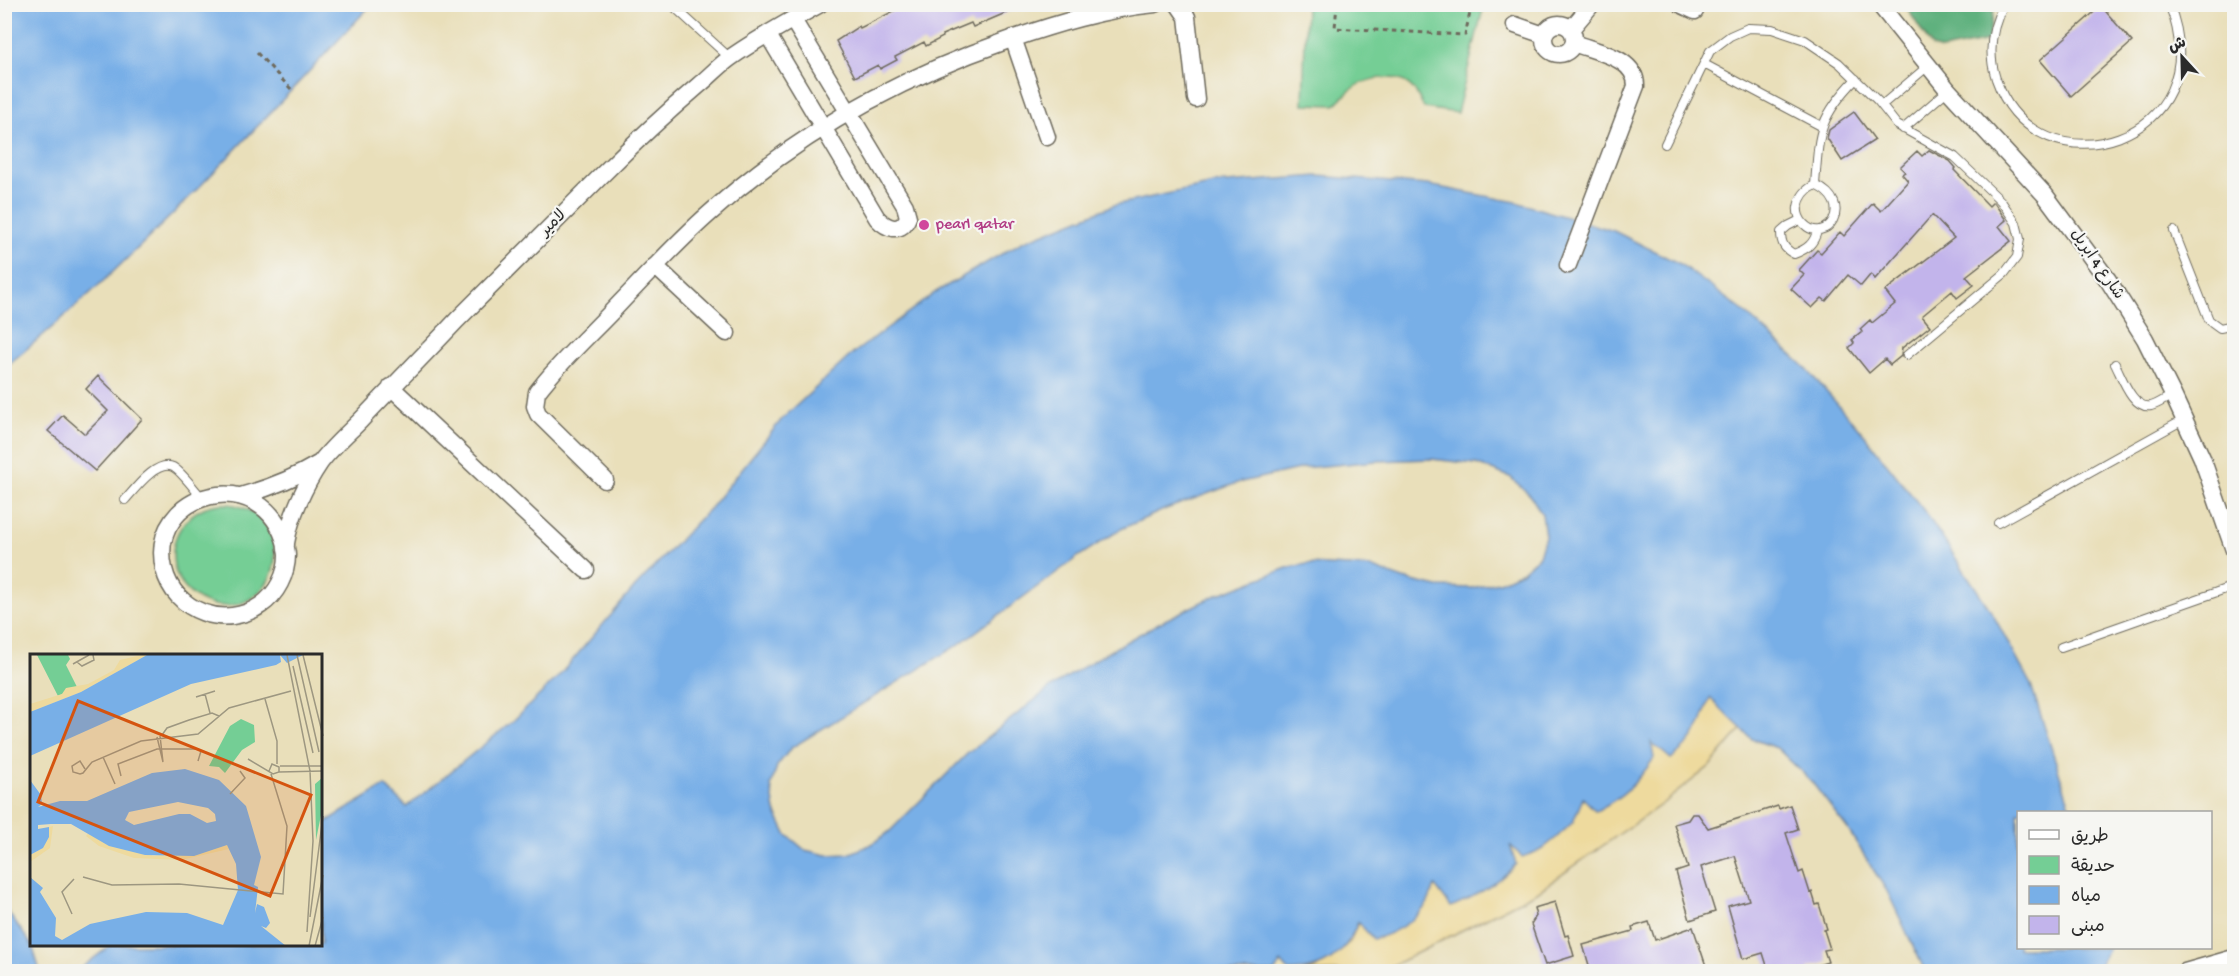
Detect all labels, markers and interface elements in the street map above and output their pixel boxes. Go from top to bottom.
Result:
north arrow [2152,27,2212,87]
text: ش [2166,34,2189,58]
street label: لامير [535,207,571,243]
place label: pearl qatar [935,216,1015,235]
marker: pearl qatar [917,218,931,232]
street label: شارع 4 ابريل [2065,225,2128,304]
inset map [30,654,322,946]
legend [2017,811,2212,949]
text: طريق [2071,827,2109,848]
text: حديقة [2071,857,2115,878]
text: مياه [2071,887,2101,908]
text: مبنى [2071,917,2105,938]

